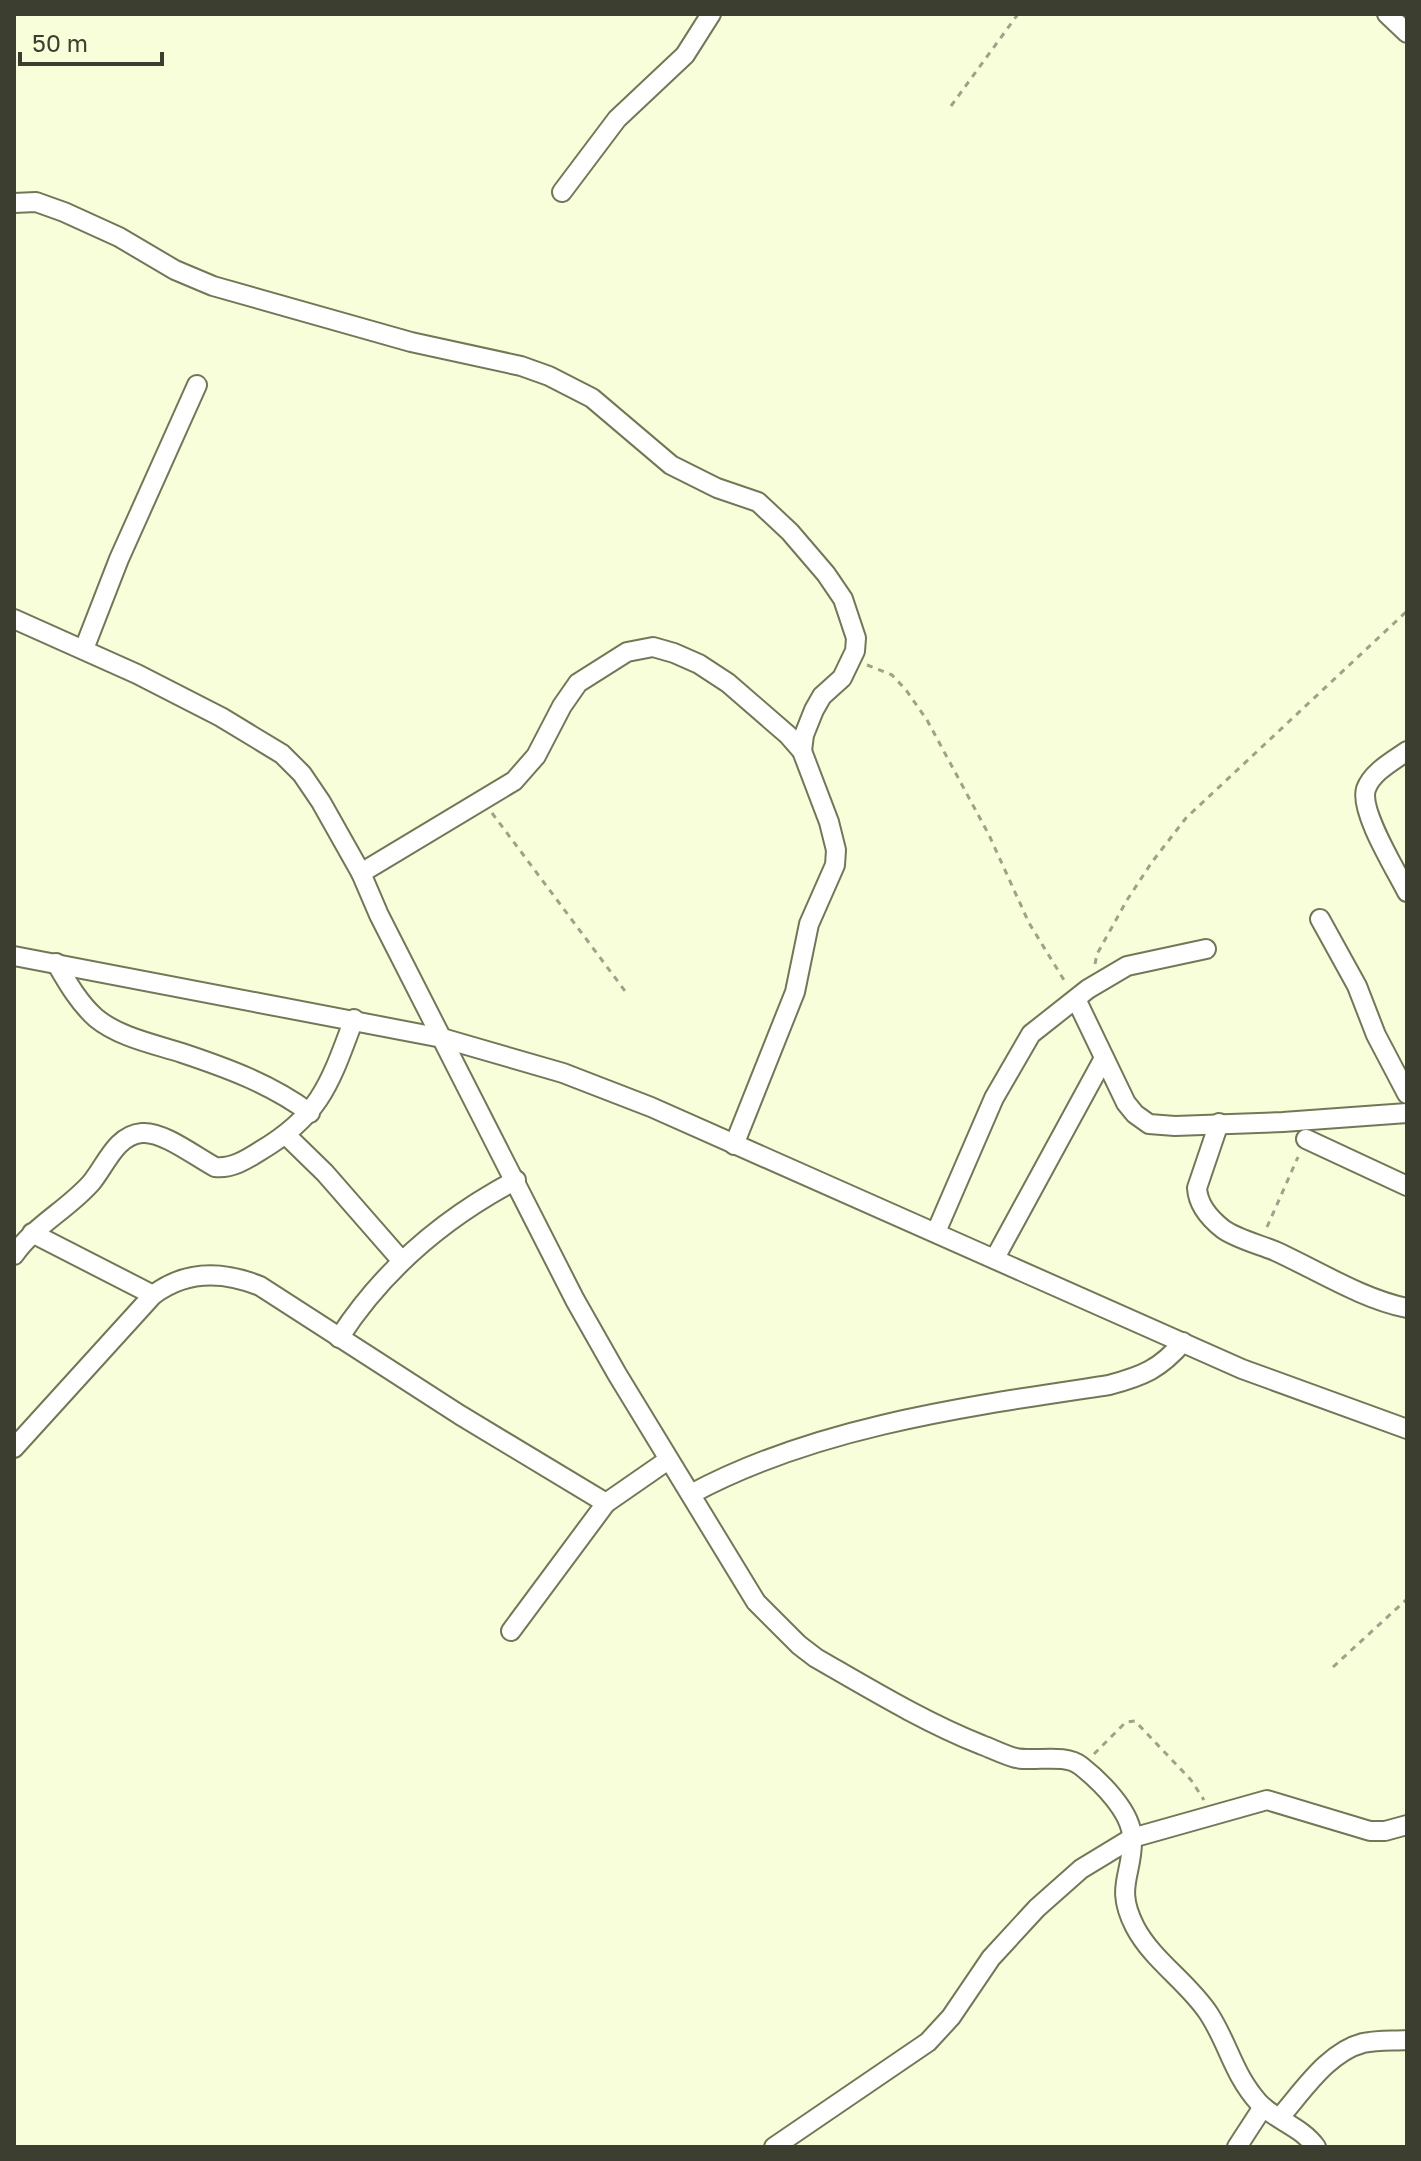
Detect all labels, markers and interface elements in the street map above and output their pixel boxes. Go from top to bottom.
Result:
scale bar [20,16,162,66]
text: 50 m [32,28,88,57]

